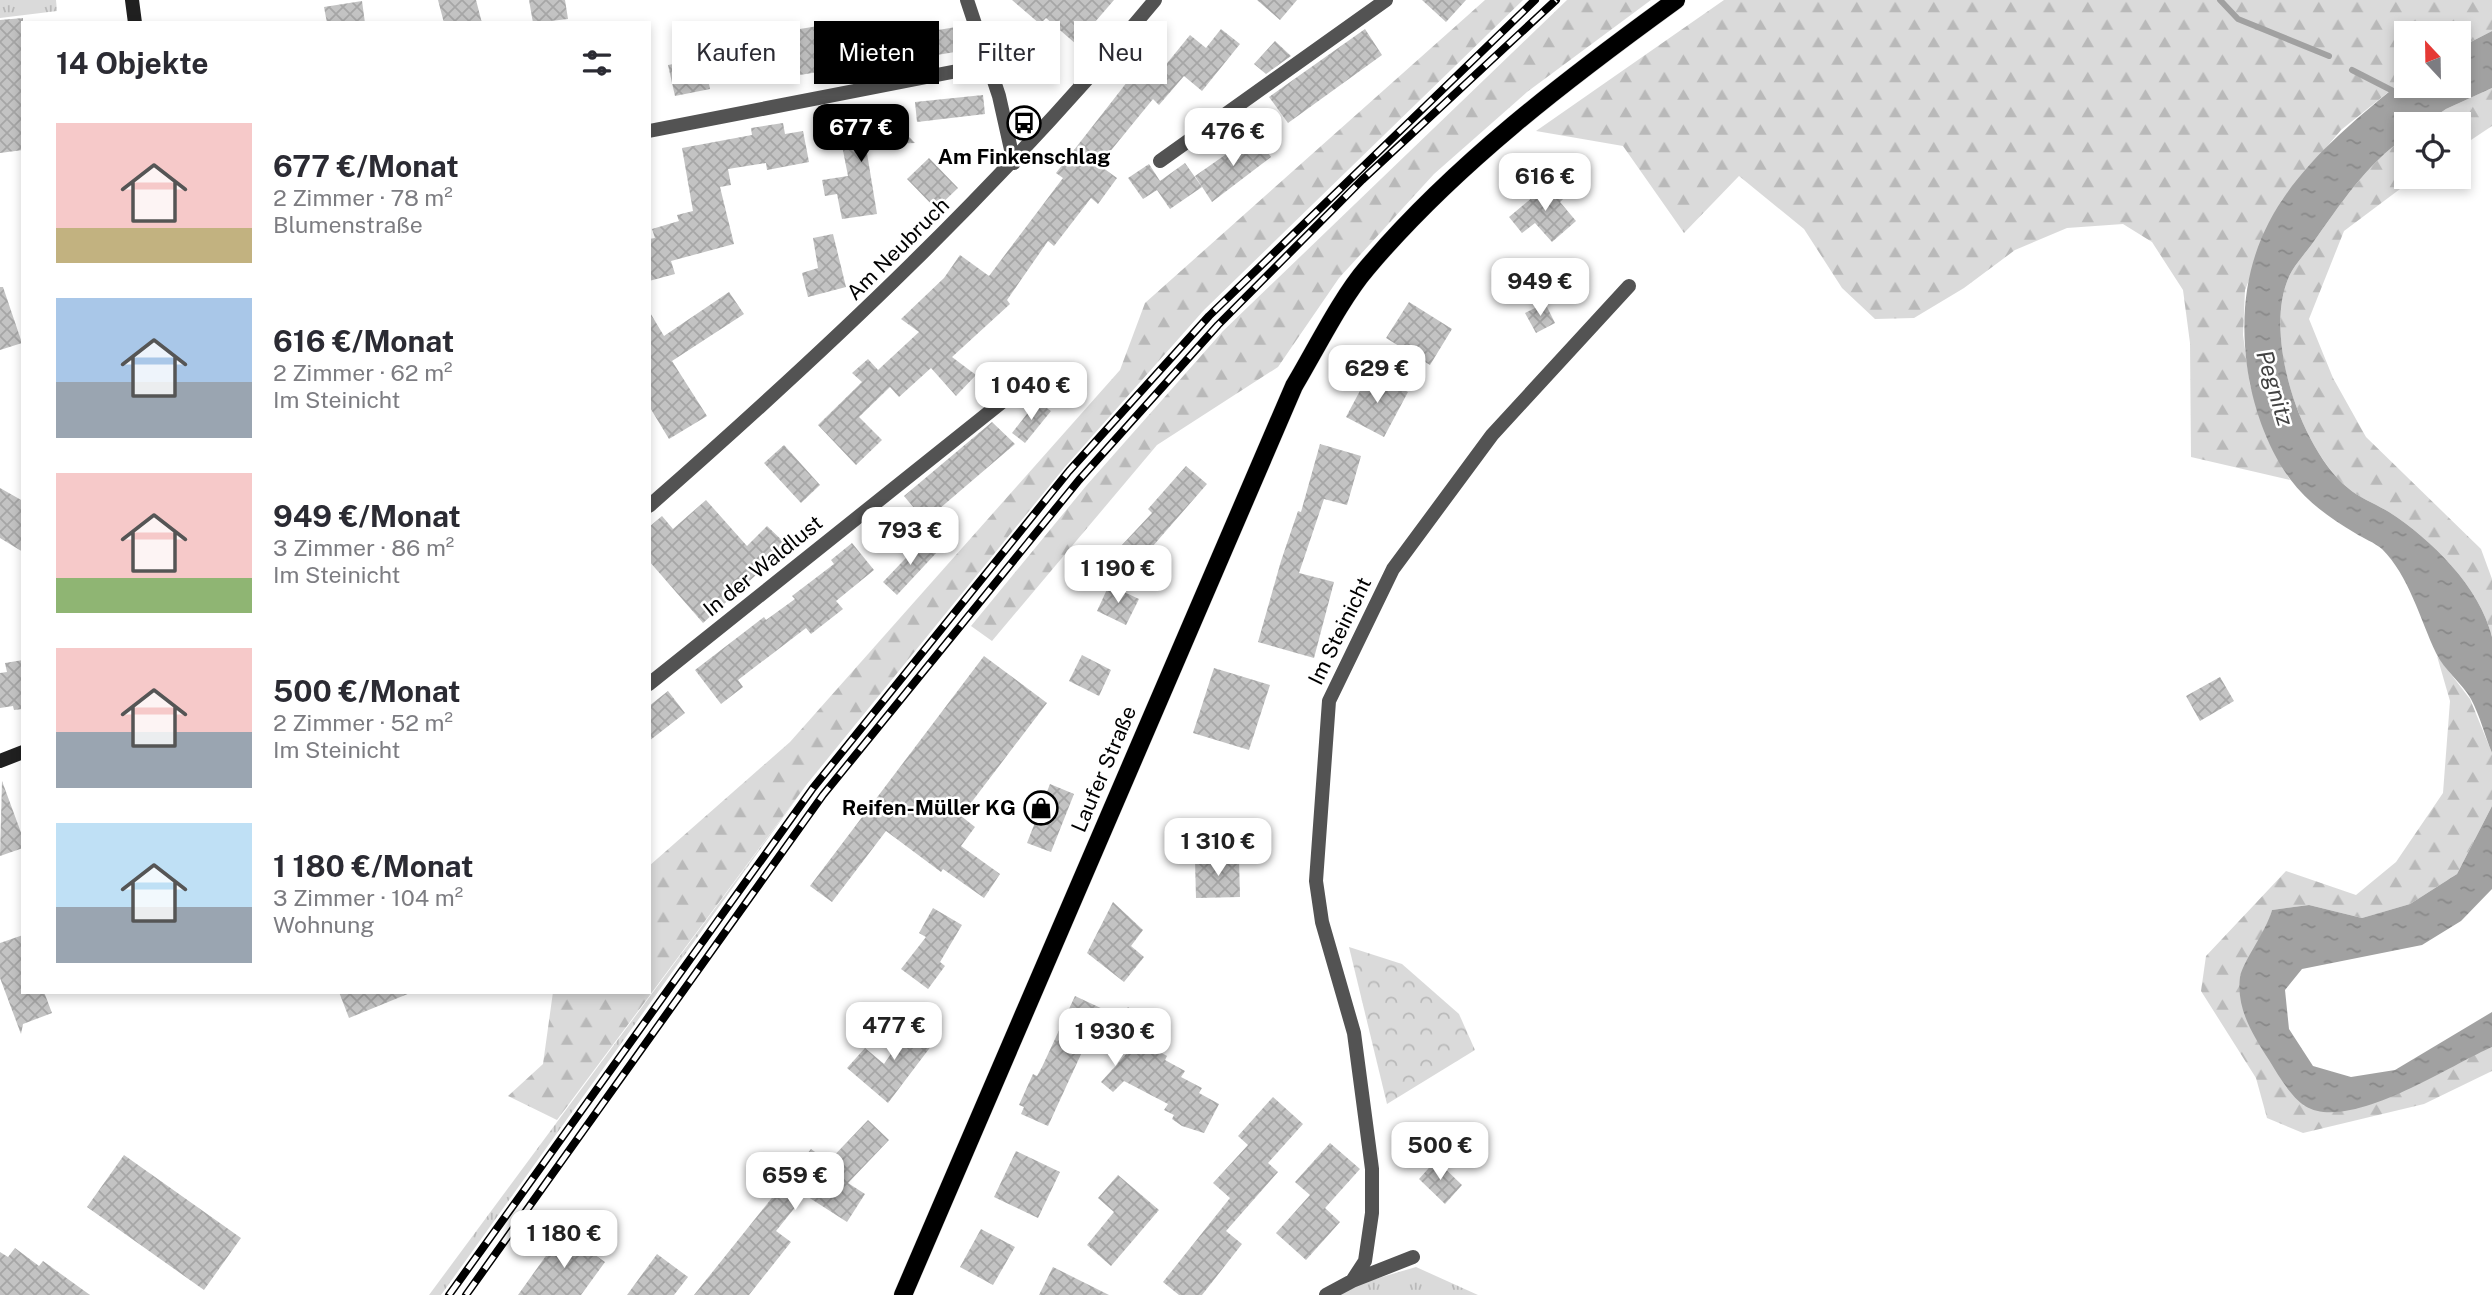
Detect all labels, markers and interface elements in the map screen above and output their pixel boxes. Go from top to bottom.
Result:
chip: Kaufen [672,21,800,84]
chip: Mieten [814,21,939,84]
chip: Filter [953,21,1060,84]
chip: Neu [1074,21,1167,84]
north arrow [2394,21,2471,98]
map controls [2394,21,2471,189]
icon: filters [578,44,616,82]
text: 14 Objekte [56,45,209,81]
pin: 677 € [812,104,910,164]
bus stop icon: Am Finkenschlag [1005,104,1043,142]
pin: 476 € [1184,108,1282,168]
button: locate [2394,112,2471,189]
text: 677 € [829,113,893,140]
text: 476 € [1201,117,1265,144]
place label: Am Finkenschlag [938,144,1110,169]
text: 677 €/Monat [273,148,459,184]
icon: home [112,151,196,235]
pin: 616 € [1496,154,1594,213]
text: 616 € [1515,162,1575,189]
text: 2 Zimmer · 78 m² [273,184,453,211]
street label: Am Neubruch [841,192,954,305]
text: Blumenstraße [273,211,423,238]
pin: 949 € [1491,258,1589,318]
text: 949 € [1507,267,1573,294]
text: 616 €/Monat [273,323,454,359]
icon: home [112,326,196,410]
pin: 629 € [1328,346,1426,405]
water label: Pegnitz [2251,347,2300,429]
text: 629 € [1344,354,1410,381]
text: 2 Zimmer · 62 m² [273,359,452,386]
pin: 1 040 € [966,362,1096,422]
text: 1 040 € [991,371,1071,398]
text: Im Steinicht [273,386,400,413]
text: 949 €/Monat [273,498,461,534]
icon: home [112,501,196,585]
pin: 793 € [861,508,959,567]
street label: In der Waldlust [698,510,827,621]
text: 793 € [878,516,942,543]
text: 3 Zimmer · 86 m² [273,534,454,561]
pin: 1 190 € [1053,546,1183,605]
text: 1 190 € [1081,554,1155,581]
text: Im Steinicht [273,561,400,588]
street label: Im Steinicht [1303,573,1376,689]
text: 500 €/Monat [273,673,461,709]
icon: home [112,676,196,760]
street label: Laufer Straße [1066,702,1141,836]
text: 2 Zimmer · 52 m² [273,709,453,736]
text: Im Steinicht [273,736,400,763]
shop icon: Reifen-Müller KG [1022,789,1060,827]
place label: Reifen-Müller KG [842,795,1016,820]
pin: 1 310 € [1153,818,1283,878]
text: 1 310 € [1180,827,1256,854]
text: 1 180 €/Monat [273,848,474,884]
icon: home [112,851,196,935]
text: 3 Zimmer · 104 m² [273,884,463,911]
text: Wohnung [273,911,375,938]
pin: 477 € [845,1002,943,1062]
pin: 1 930 € [1050,1009,1180,1068]
text: 477 € [862,1011,926,1038]
text: 1 930 € [1075,1017,1155,1044]
pin: 500 € [1391,1122,1489,1182]
text: 500 € [1407,1131,1473,1158]
pin: 659 € [746,1152,844,1212]
text: 659 € [762,1161,828,1188]
pin: 1 180 € [499,1210,629,1270]
text: 1 180 € [526,1219,602,1246]

